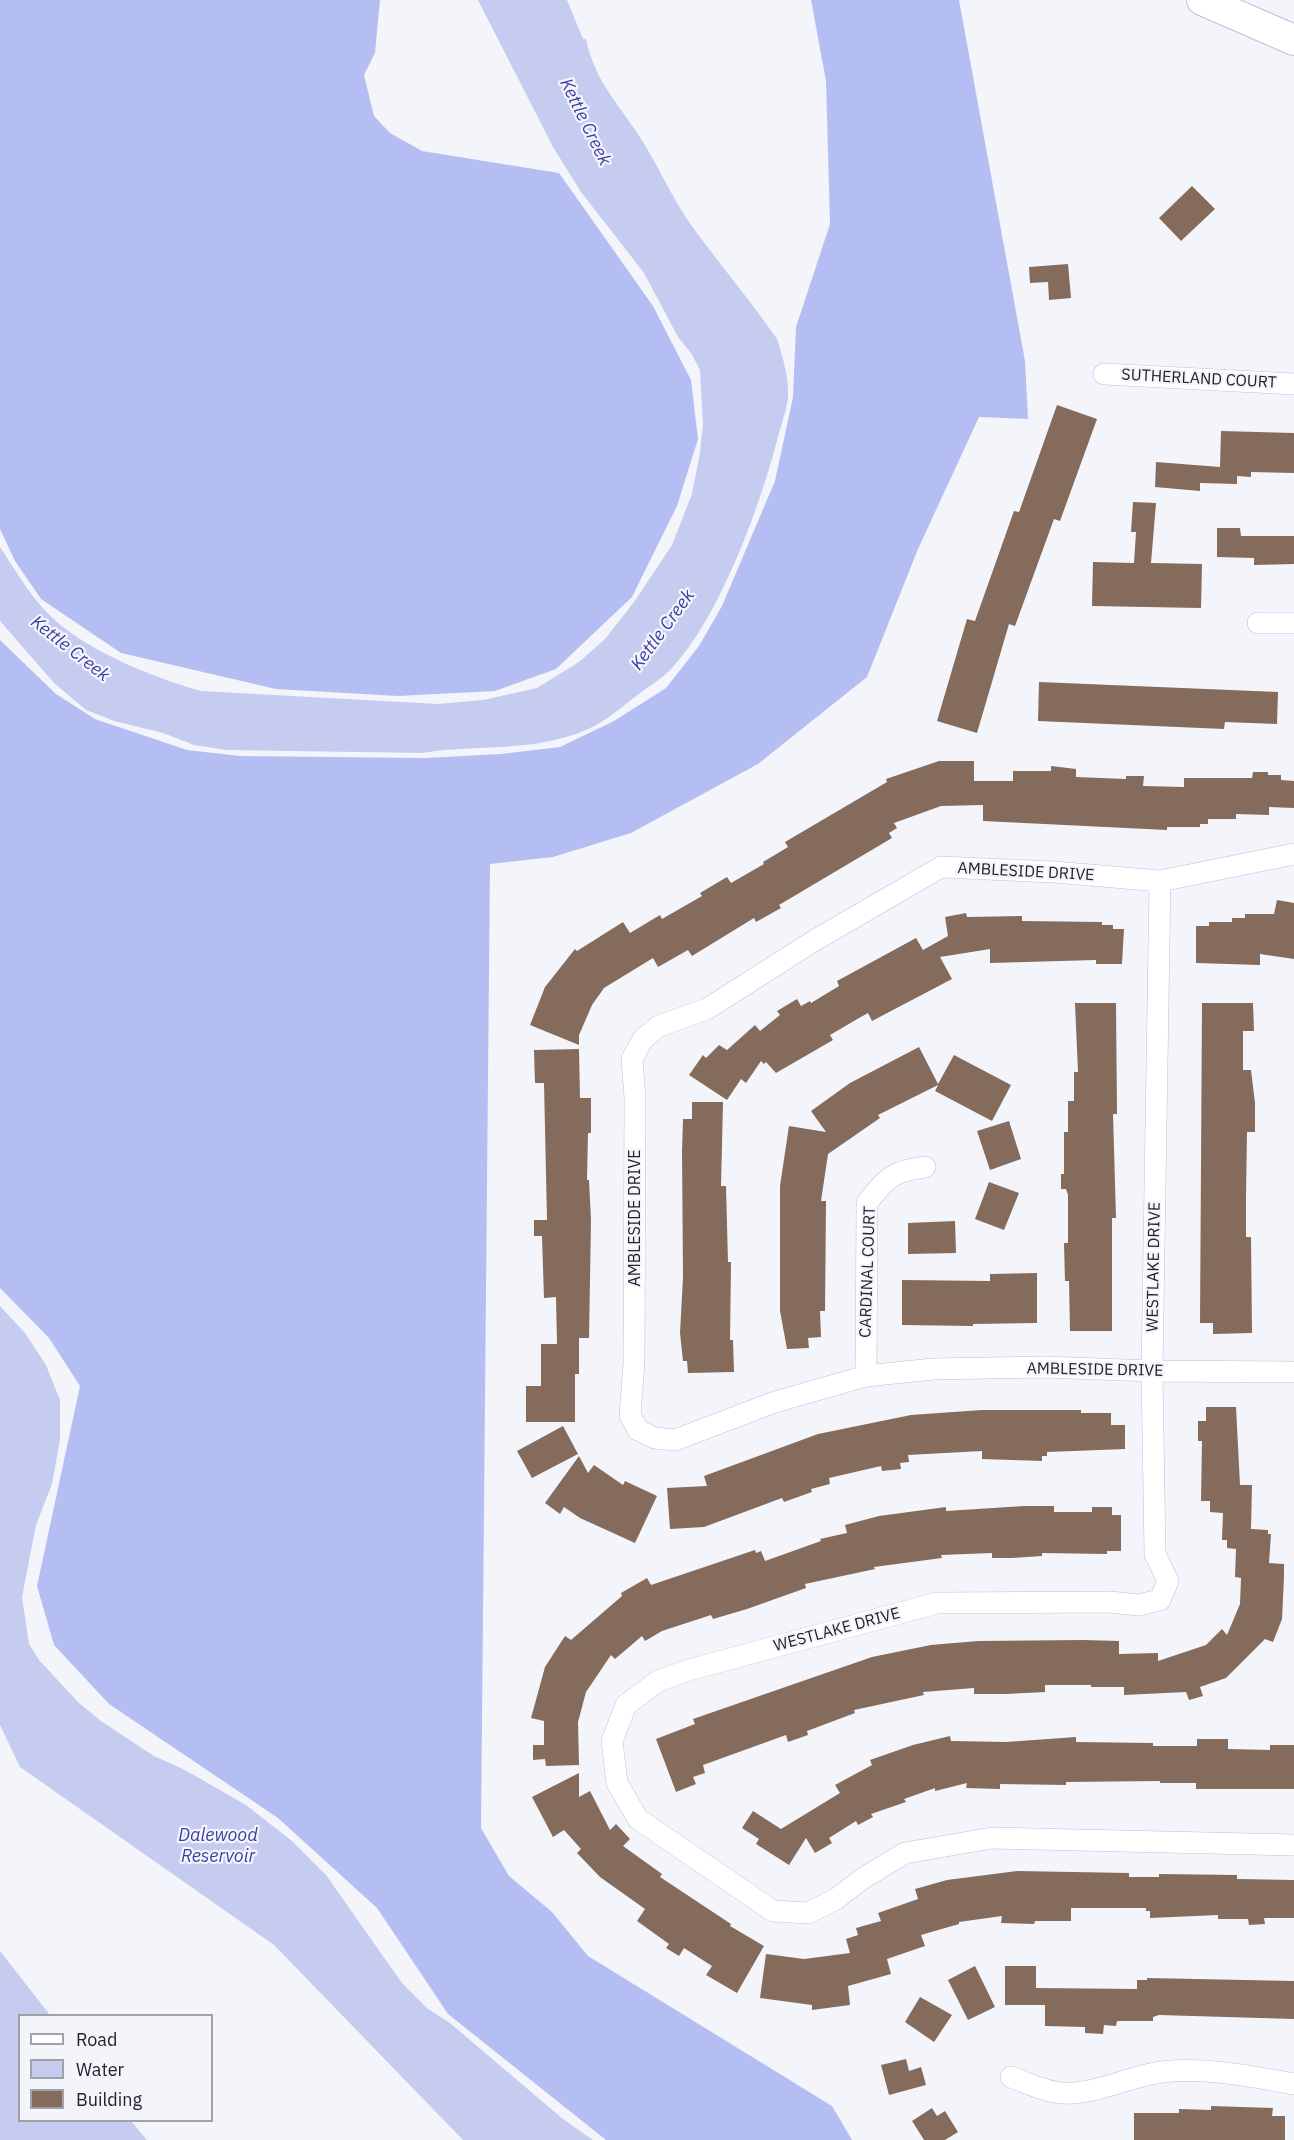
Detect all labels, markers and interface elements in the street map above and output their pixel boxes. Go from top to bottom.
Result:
water label: Kettle Creek [555,75,615,169]
street label: SUTHERLAND COURT [1121,365,1277,393]
water label: Kettle Creek [627,586,699,674]
water label: Kettle Creek [26,611,114,687]
street label: AMBLESIDE DRIVE [957,859,1095,885]
street label: AMBLESIDE DRIVE [625,1149,645,1287]
street label: WESTLAKE DRIVE [1143,1202,1165,1332]
street label: CARDINAL COURT [856,1206,880,1338]
street label: AMBLESIDE DRIVE [1026,1359,1164,1381]
street label: WESTLAKE DRIVE [772,1604,902,1656]
water label: Dalewood Reservoir [178,1825,258,1868]
legend [18,2014,213,2122]
text: Road [76,2028,117,2051]
text: Water [76,2058,124,2081]
text: Building [76,2088,142,2111]

